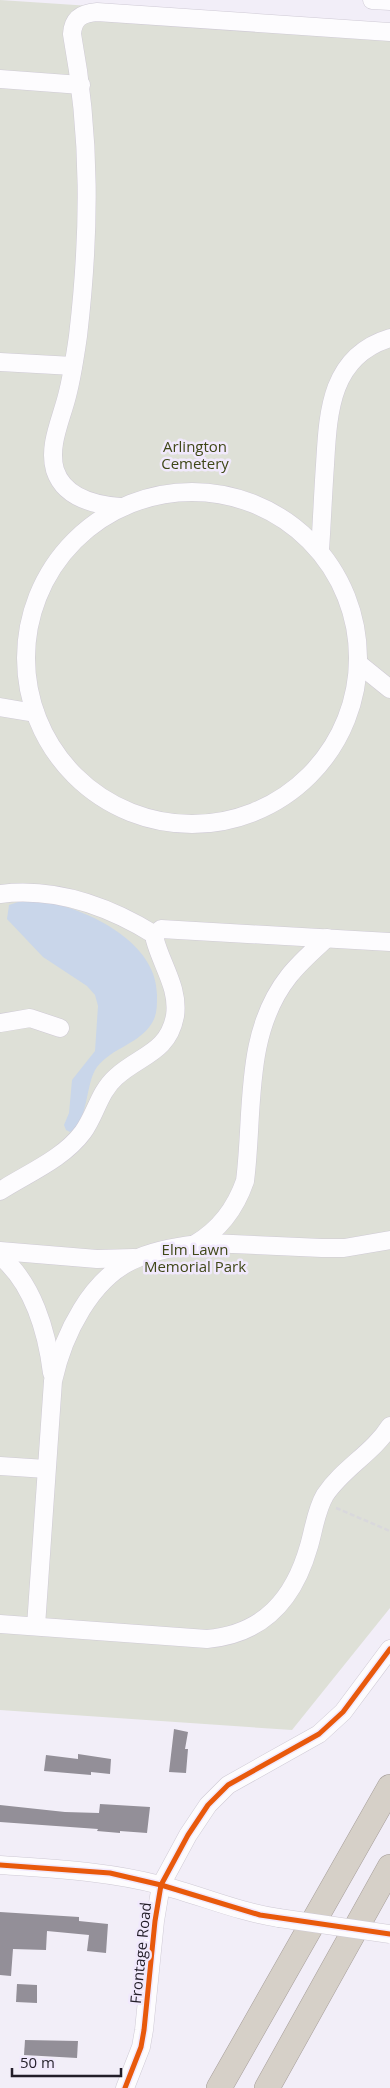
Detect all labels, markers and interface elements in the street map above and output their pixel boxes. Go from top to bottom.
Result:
park label: Arlington Cemetery [161,436,229,473]
park label: Elm Lawn Memorial Park [144,1239,246,1276]
street label: Frontage Road [125,1901,155,2005]
scale bar [12,2046,121,2078]
text: 50 m [20,2052,55,2072]

